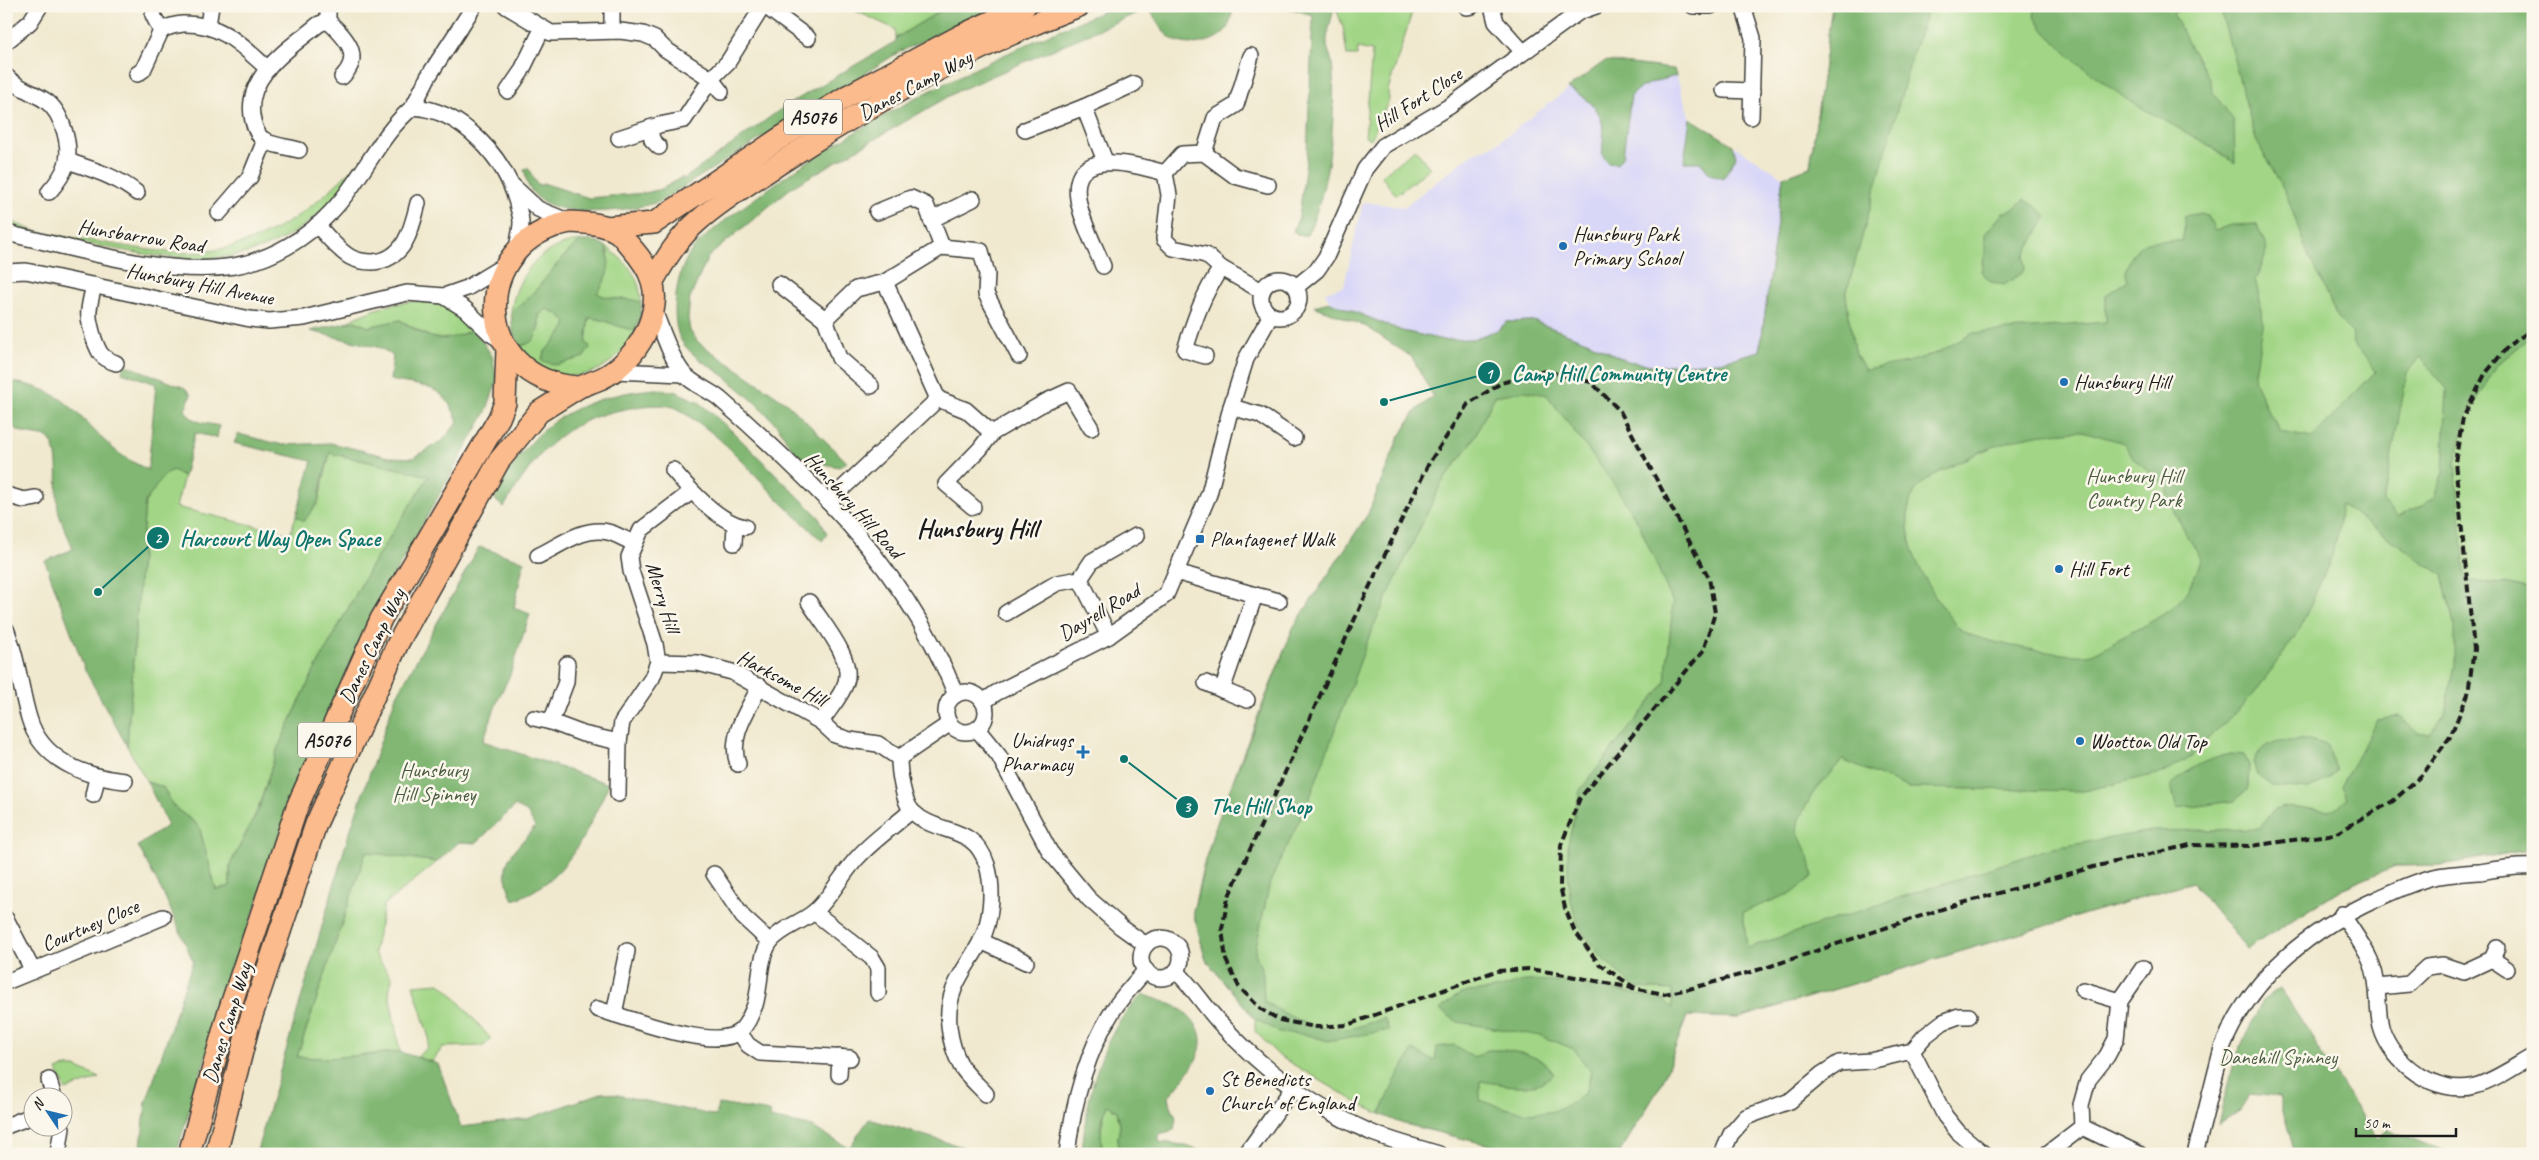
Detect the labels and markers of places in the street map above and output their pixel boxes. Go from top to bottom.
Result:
place label: Hunsbury Park Primary School [1573,221,1684,271]
marker: Hunsbury Park Primary School [1557,240,1569,252]
callout: Camp Hill Community Centre [1477,355,1736,392]
place label: Hunsbury Hill [2074,369,2173,395]
marker: Hunsbury Hill [2058,376,2070,388]
callout: Harcourt Way Open Space [145,519,390,556]
place label: Plantagenet Walk [1210,526,1336,552]
marker: Plantagenet Walk [1194,533,1206,545]
place label: Hill Fort [2069,556,2130,582]
marker: Hill Fort [2053,563,2065,575]
place label: Unidrugs Pharmacy [1002,727,1075,777]
place label: Wootton Old Top [2090,728,2209,754]
marker: Wootton Old Top [2074,735,2086,747]
marker: Unidrugs Pharmacy [1077,746,1089,758]
callout: The Hill Shop [1175,788,1322,825]
place label: St Benedicts Church of England [1220,1066,1358,1116]
marker: St Benedicts Church of England [1204,1085,1216,1097]

